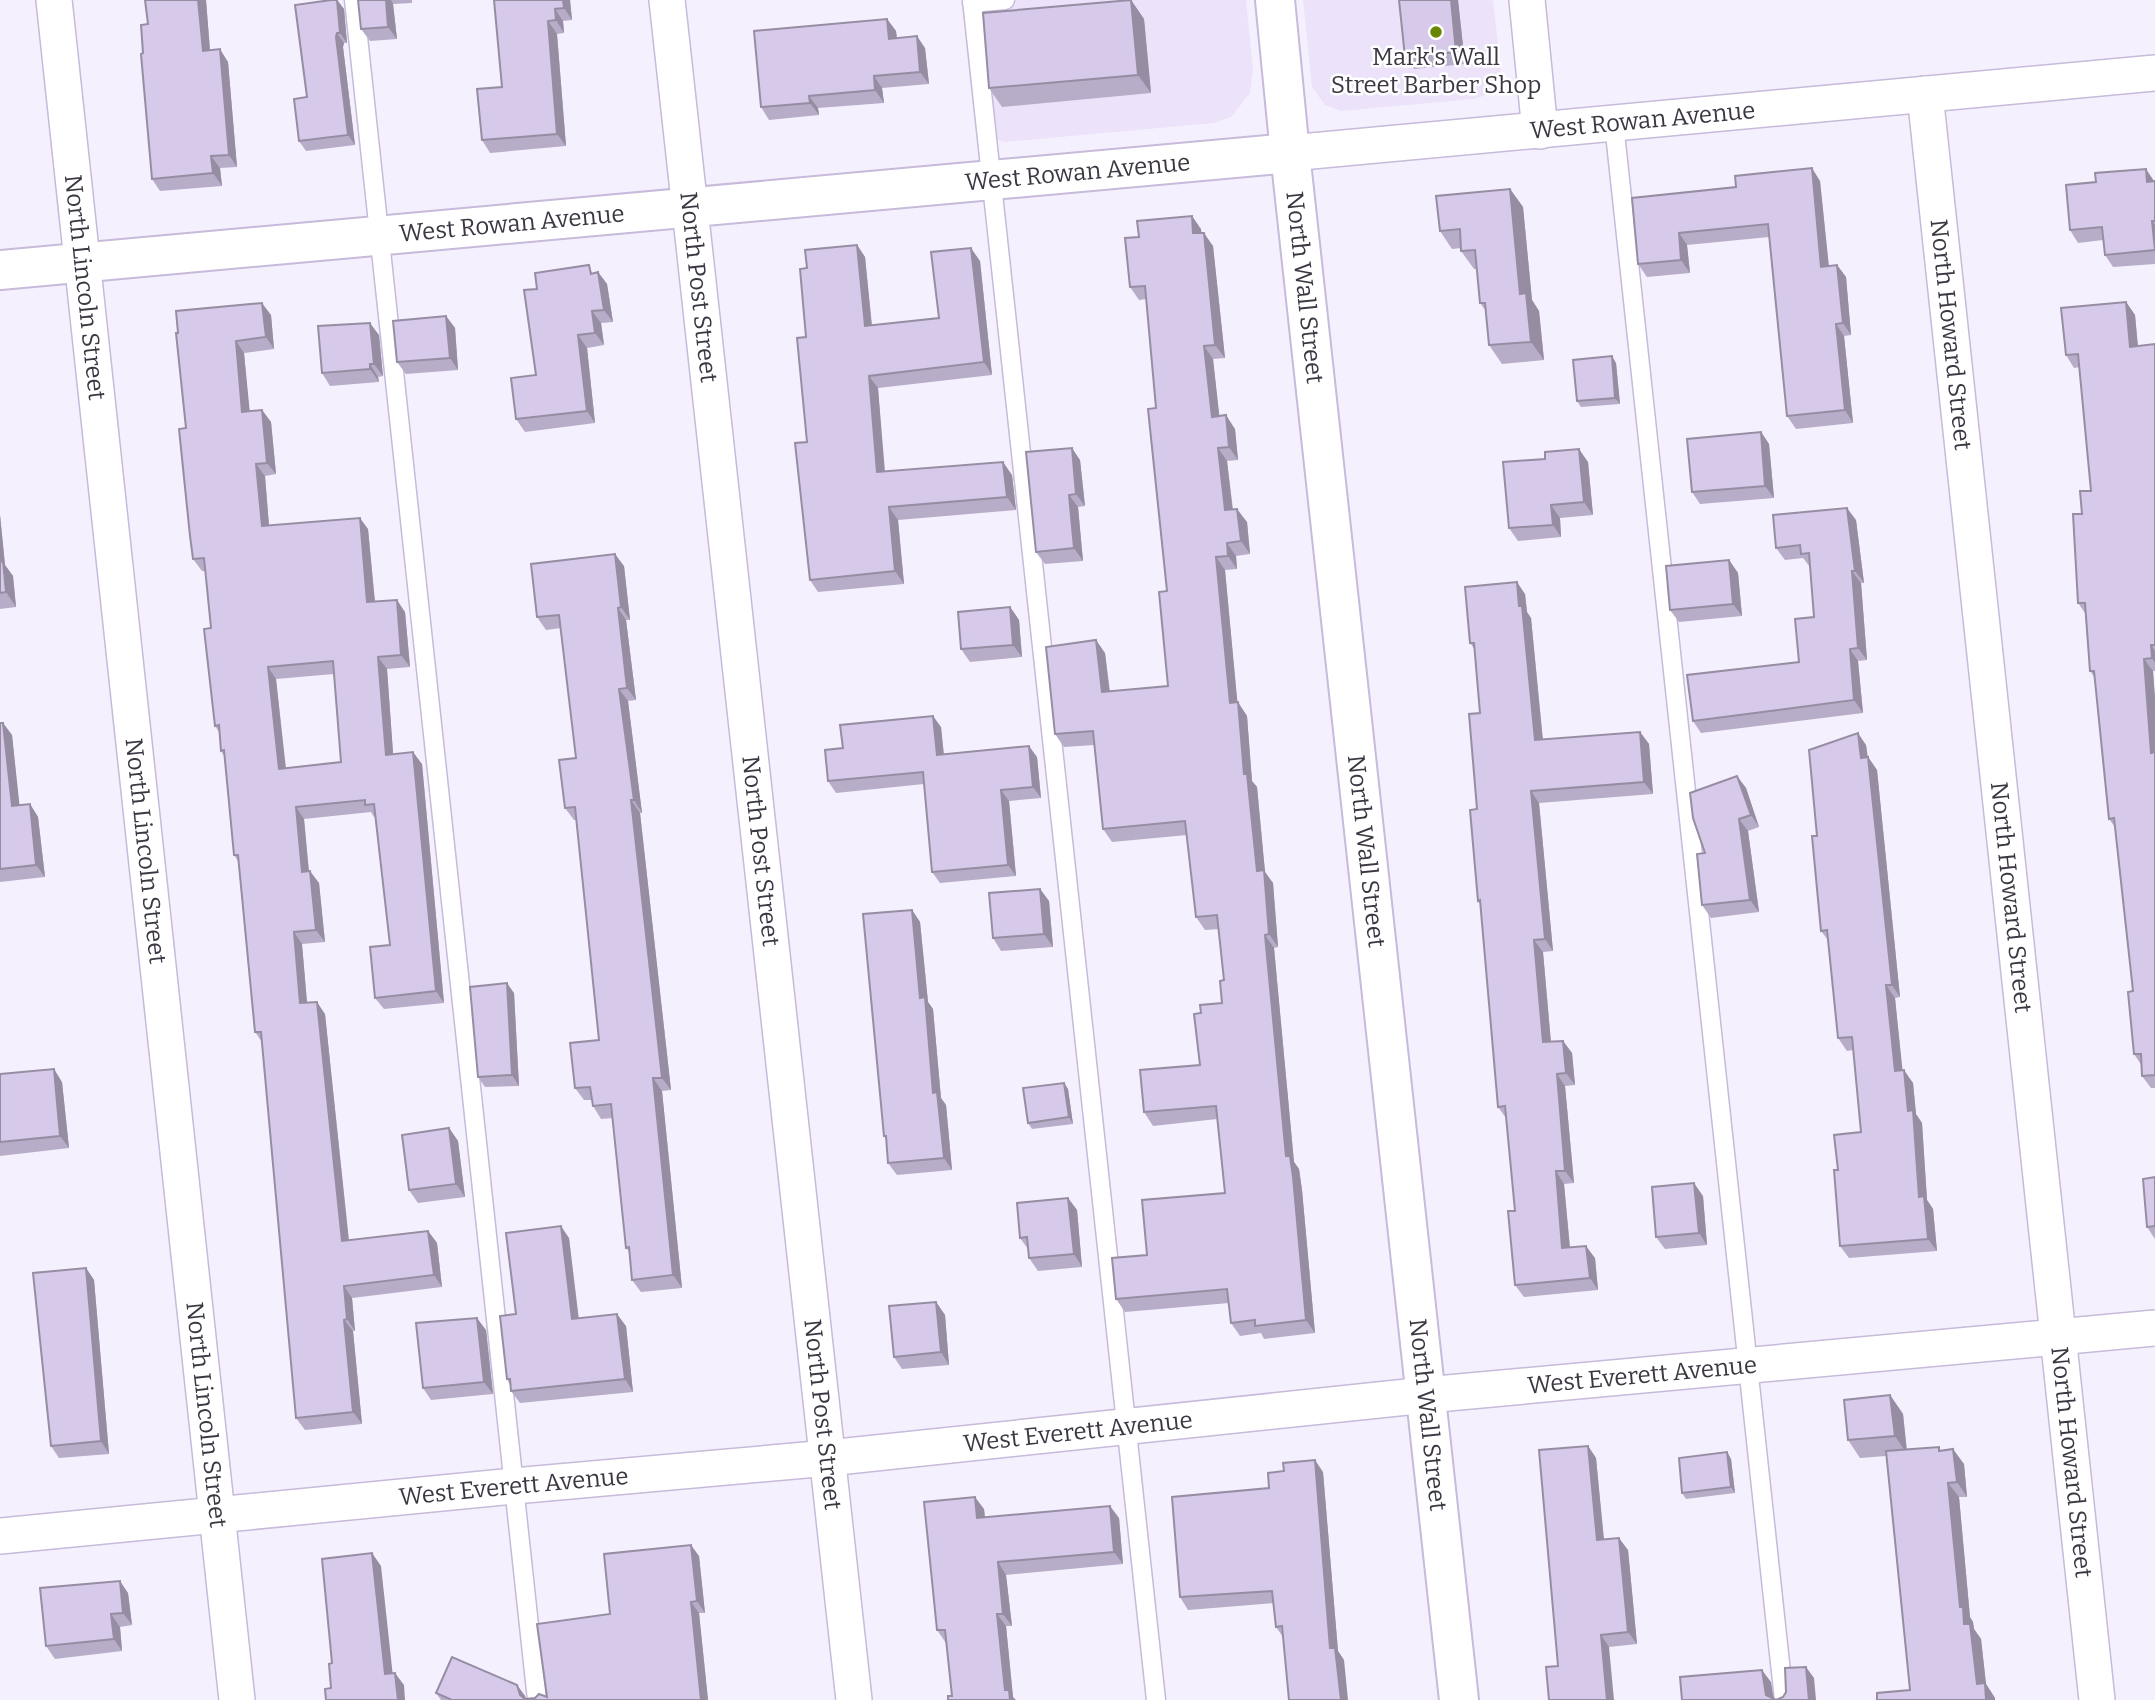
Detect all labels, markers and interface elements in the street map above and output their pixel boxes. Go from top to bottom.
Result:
marker: Mark's Wall Street Barber Shop [1428,24,1444,40]
place label: Mark's Wall Street Barber Shop [1331,43,1541,99]
street label: West Rowan Avenue [1529,96,1756,145]
street label: West Rowan Avenue [964,148,1191,196]
street label: North Lincoln Street [59,173,111,402]
street label: North Post Street [674,190,723,384]
street label: North Wall Street [1280,190,1329,385]
street label: West Rowan Avenue [398,199,626,248]
street label: North Howard Street [1924,218,1977,452]
street label: North Lincoln Street [120,737,172,966]
street label: North Wall Street [1342,753,1391,949]
street label: North Post Street [736,754,785,948]
street label: North Howard Street [1985,781,2037,1015]
street label: North Lincoln Street [180,1301,232,1529]
street label: North Wall Street [1403,1317,1452,1513]
street label: North Post Street [798,1318,847,1512]
street label: North Howard Street [2045,1345,2098,1579]
street label: West Everett Avenue [1526,1351,1758,1400]
street label: West Everett Avenue [962,1406,1194,1458]
street label: West Everett Avenue [398,1462,630,1511]

